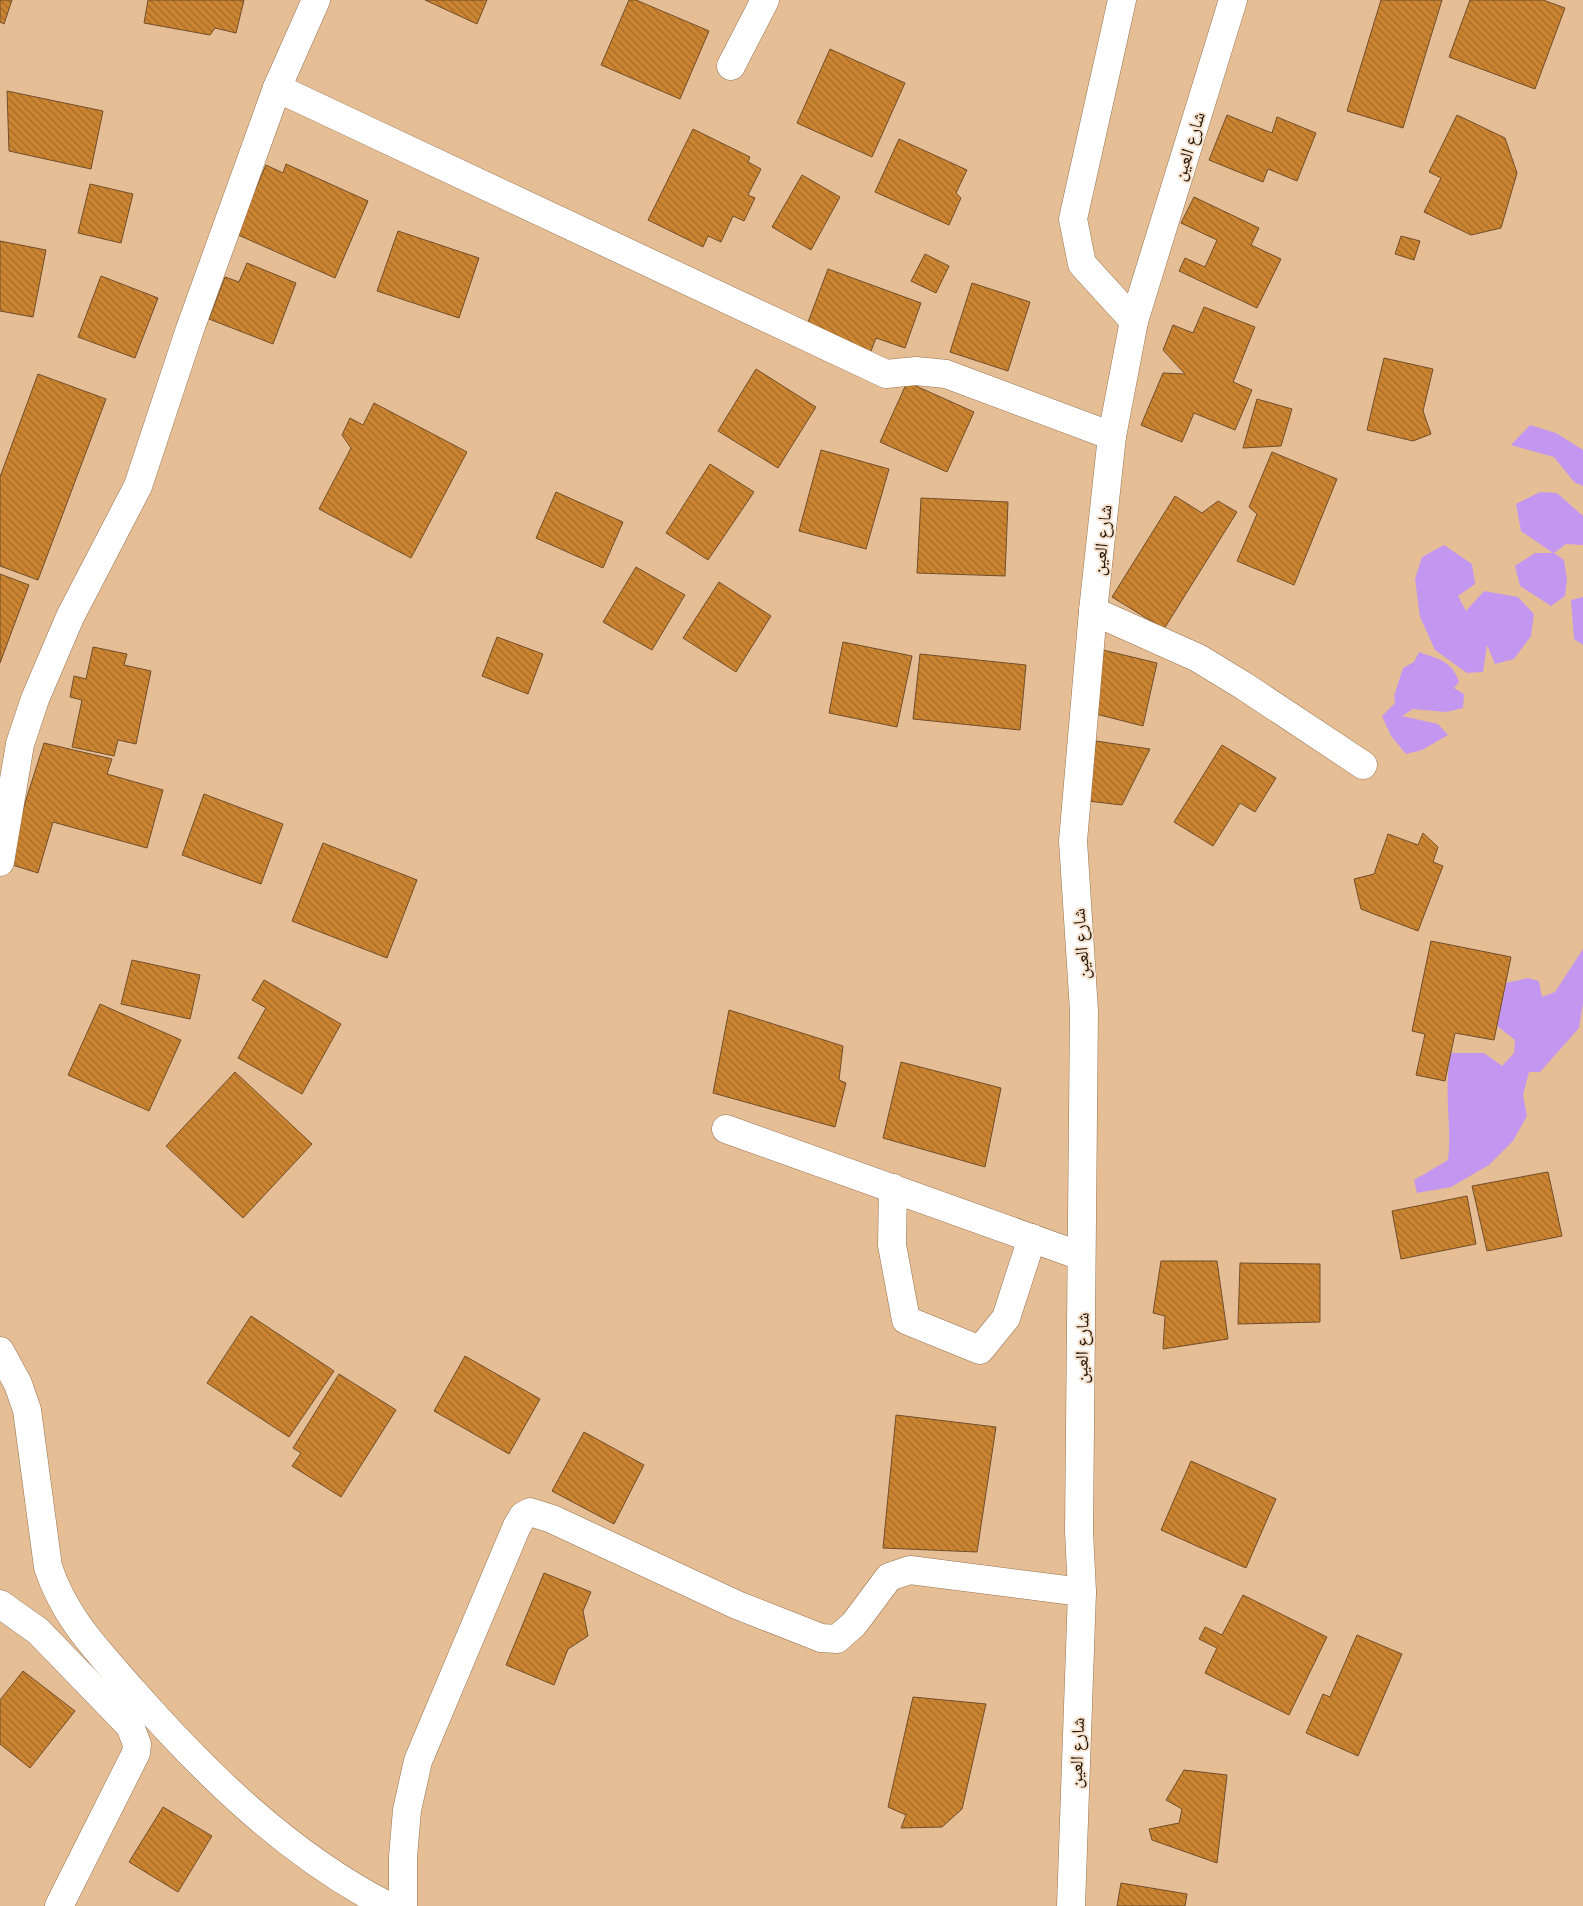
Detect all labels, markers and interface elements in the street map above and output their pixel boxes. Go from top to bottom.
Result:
street label: شارع العين [1166,108,1210,184]
street label: شارع العين [1085,503,1117,577]
street label: شارع العين [1066,908,1094,980]
street label: شارع العين [1068,1312,1094,1384]
street label: شارع العين [1063,1717,1089,1789]

